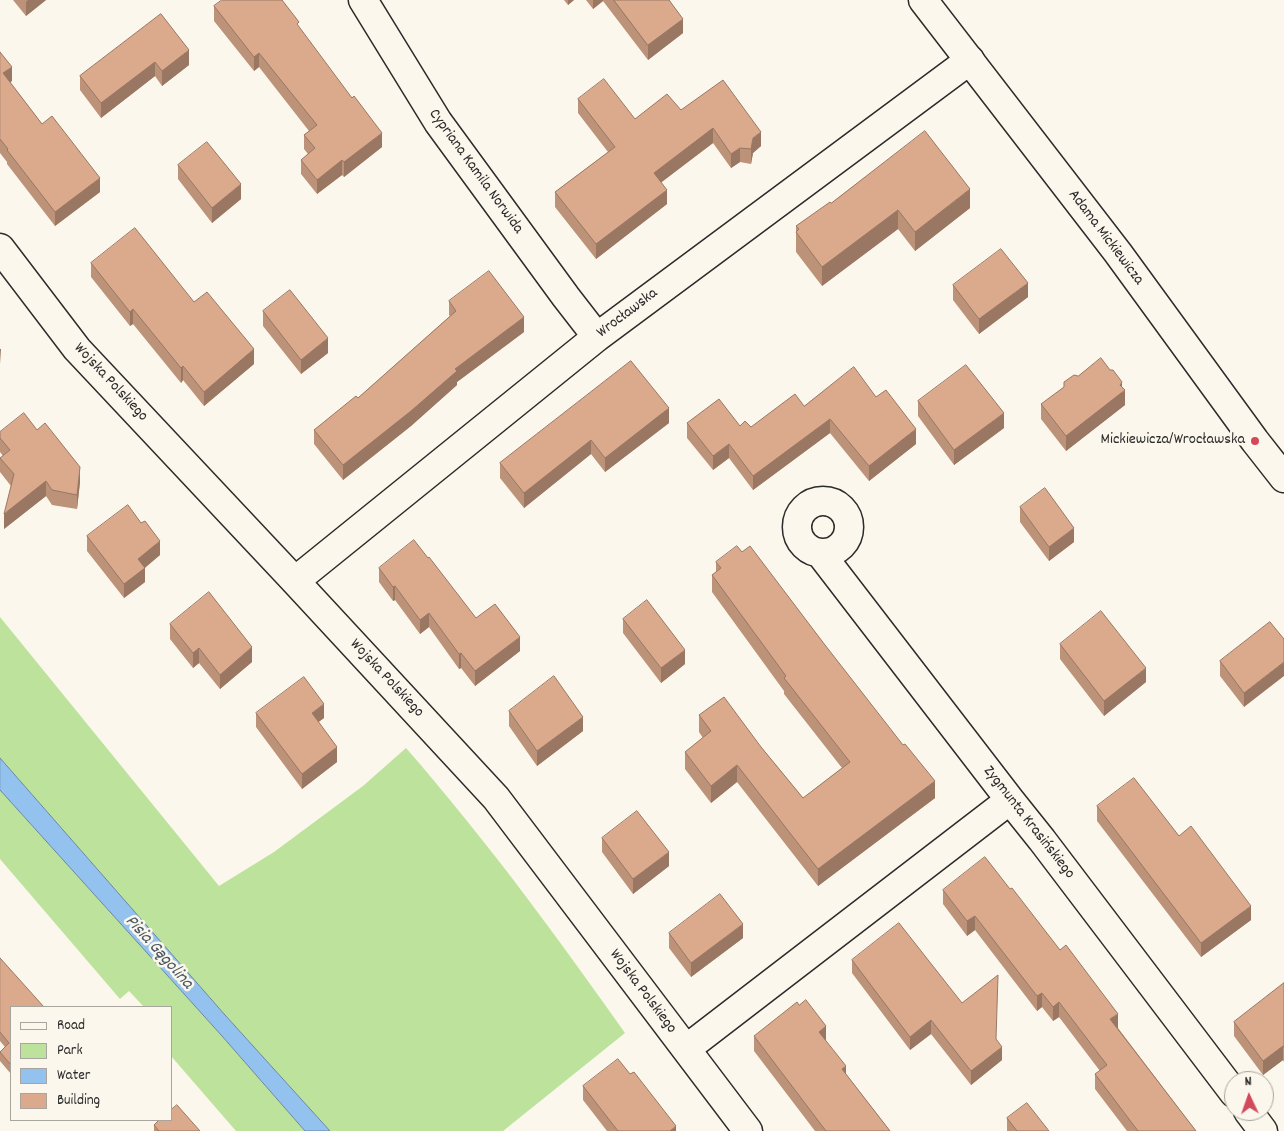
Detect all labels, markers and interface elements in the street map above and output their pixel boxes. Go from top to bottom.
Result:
street label: Cypriana Kamila Norwida [423,106,527,238]
street label: Adama Mickiewicza [1063,187,1147,289]
street label: Wrocławska [594,285,662,343]
street label: Wojska Polskiego [69,340,151,426]
place label: Mickiewicza/Wrocławska [1101,431,1245,451]
marker: Mickiewicza/Wrocławska [1249,435,1261,447]
street label: Wojska Polskiego [345,636,427,722]
street label: Zygmunta Krasińskiego [978,763,1078,883]
water label: Pisia Gągolina [119,912,197,994]
street label: Wojska Polskiego [604,946,680,1038]
legend [10,1006,172,1121]
text: Road [57,1015,85,1037]
text: Park [57,1040,83,1062]
text: Water [57,1065,90,1087]
north arrow [1224,1071,1274,1121]
text: N [1244,1072,1252,1092]
text: Building [57,1090,100,1112]

